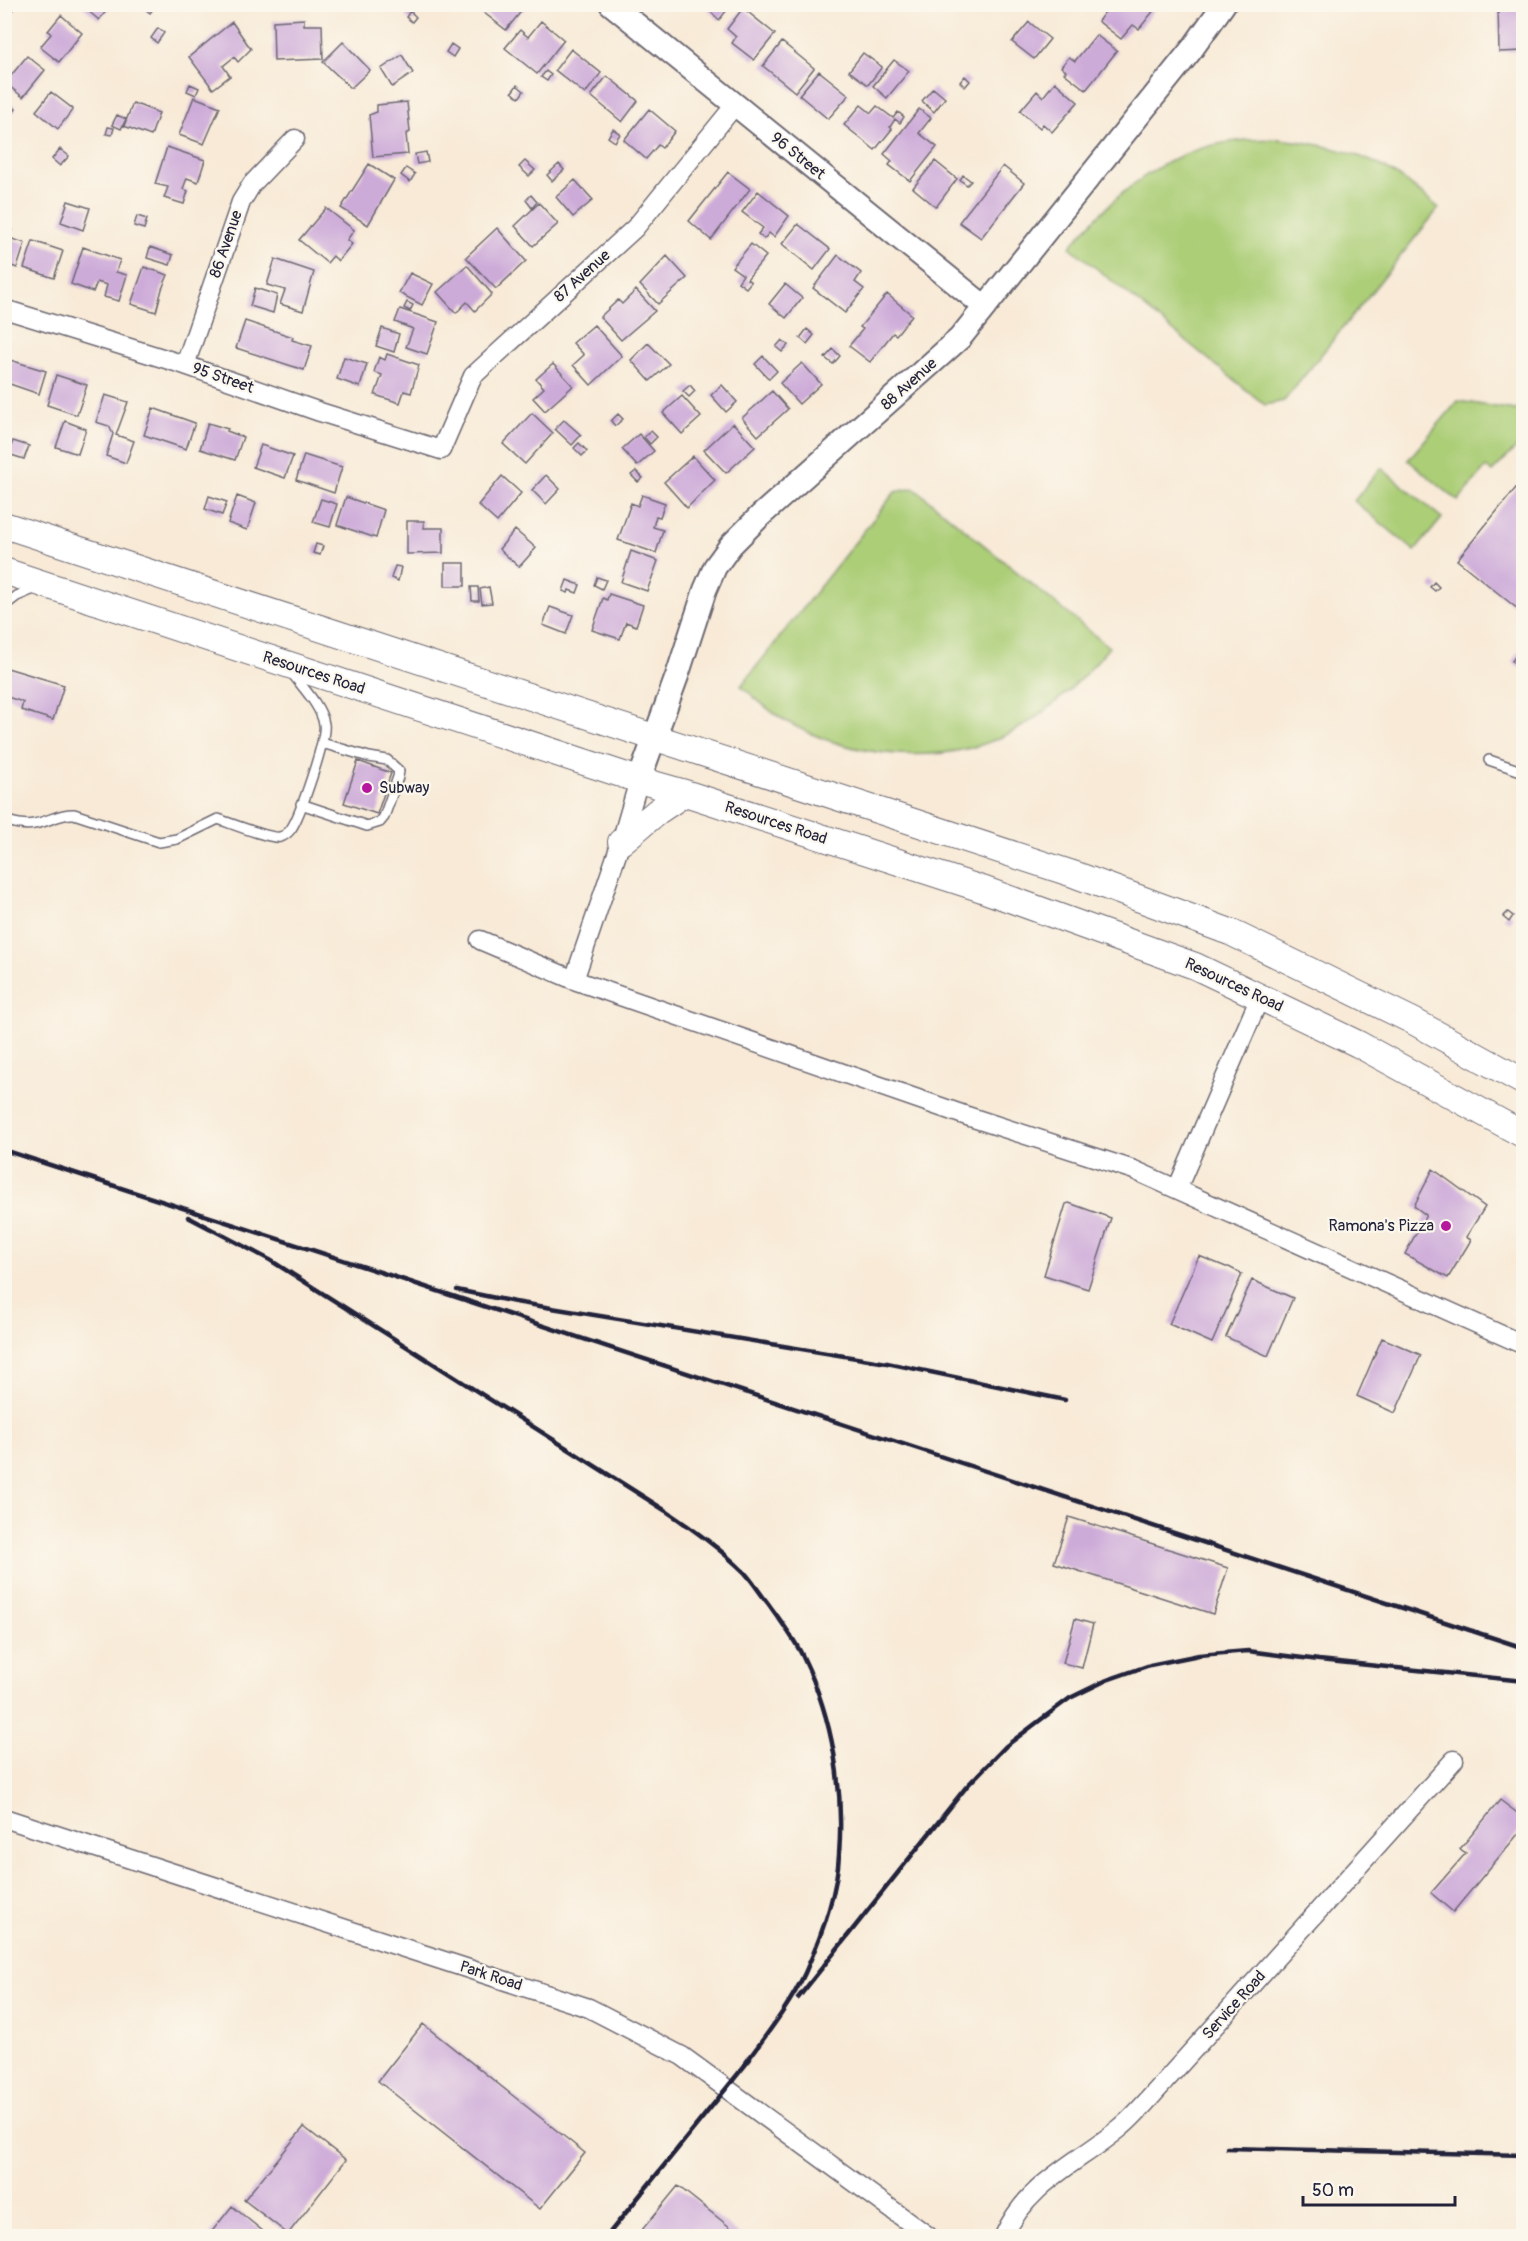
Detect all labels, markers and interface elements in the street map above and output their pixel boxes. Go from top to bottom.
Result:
street label: 96 Street [767,128,830,184]
street label: 86 Avenue [205,208,247,280]
street label: 87 Avenue [550,245,614,307]
street label: 88 Avenue [877,353,941,414]
street label: 95 Street [190,358,257,398]
street label: Resources Road [260,647,368,699]
place label: Subway [379,778,429,798]
marker: Subway [360,781,374,795]
street label: Resources Road [722,797,830,849]
street label: Resources Road [1182,953,1286,1017]
place label: Ramona's Pizza [1329,1216,1434,1236]
marker: Ramona's Pizza [1439,1219,1453,1233]
street label: Park Road [457,1957,525,1995]
street label: Service Road [1198,1966,1270,2044]
scale bar [1303,2169,1454,2207]
text: 50 m [1312,2179,1354,2202]

